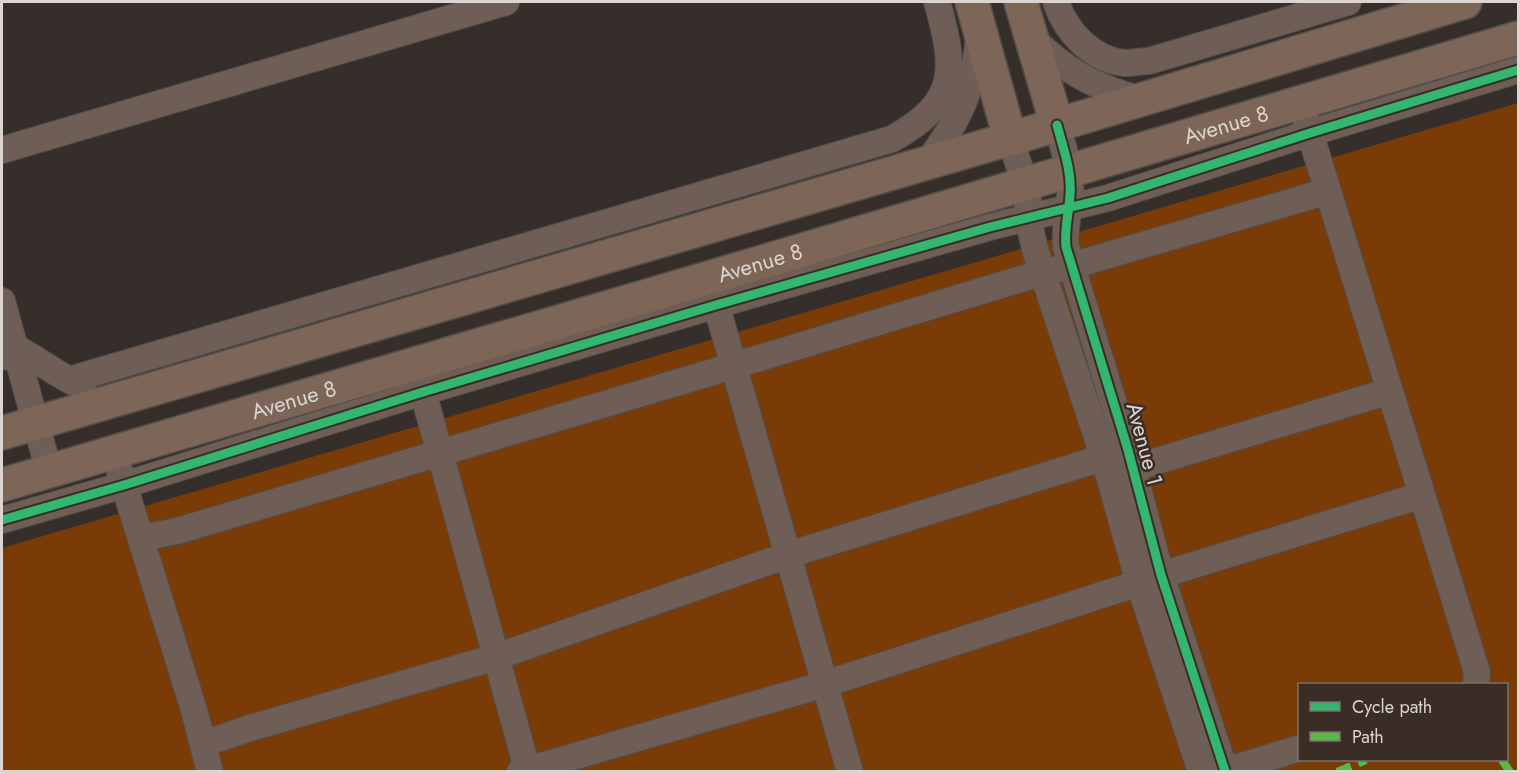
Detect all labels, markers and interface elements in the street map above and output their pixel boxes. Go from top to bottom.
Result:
street label: Avenue 8 [1180,97,1272,152]
street label: Avenue 8 [714,235,806,290]
street label: Avenue 8 [247,372,340,427]
street label: Avenue 1 [1119,399,1171,489]
legend [1298,683,1508,761]
text: Cycle path [1352,694,1432,720]
text: Path [1352,724,1384,750]

